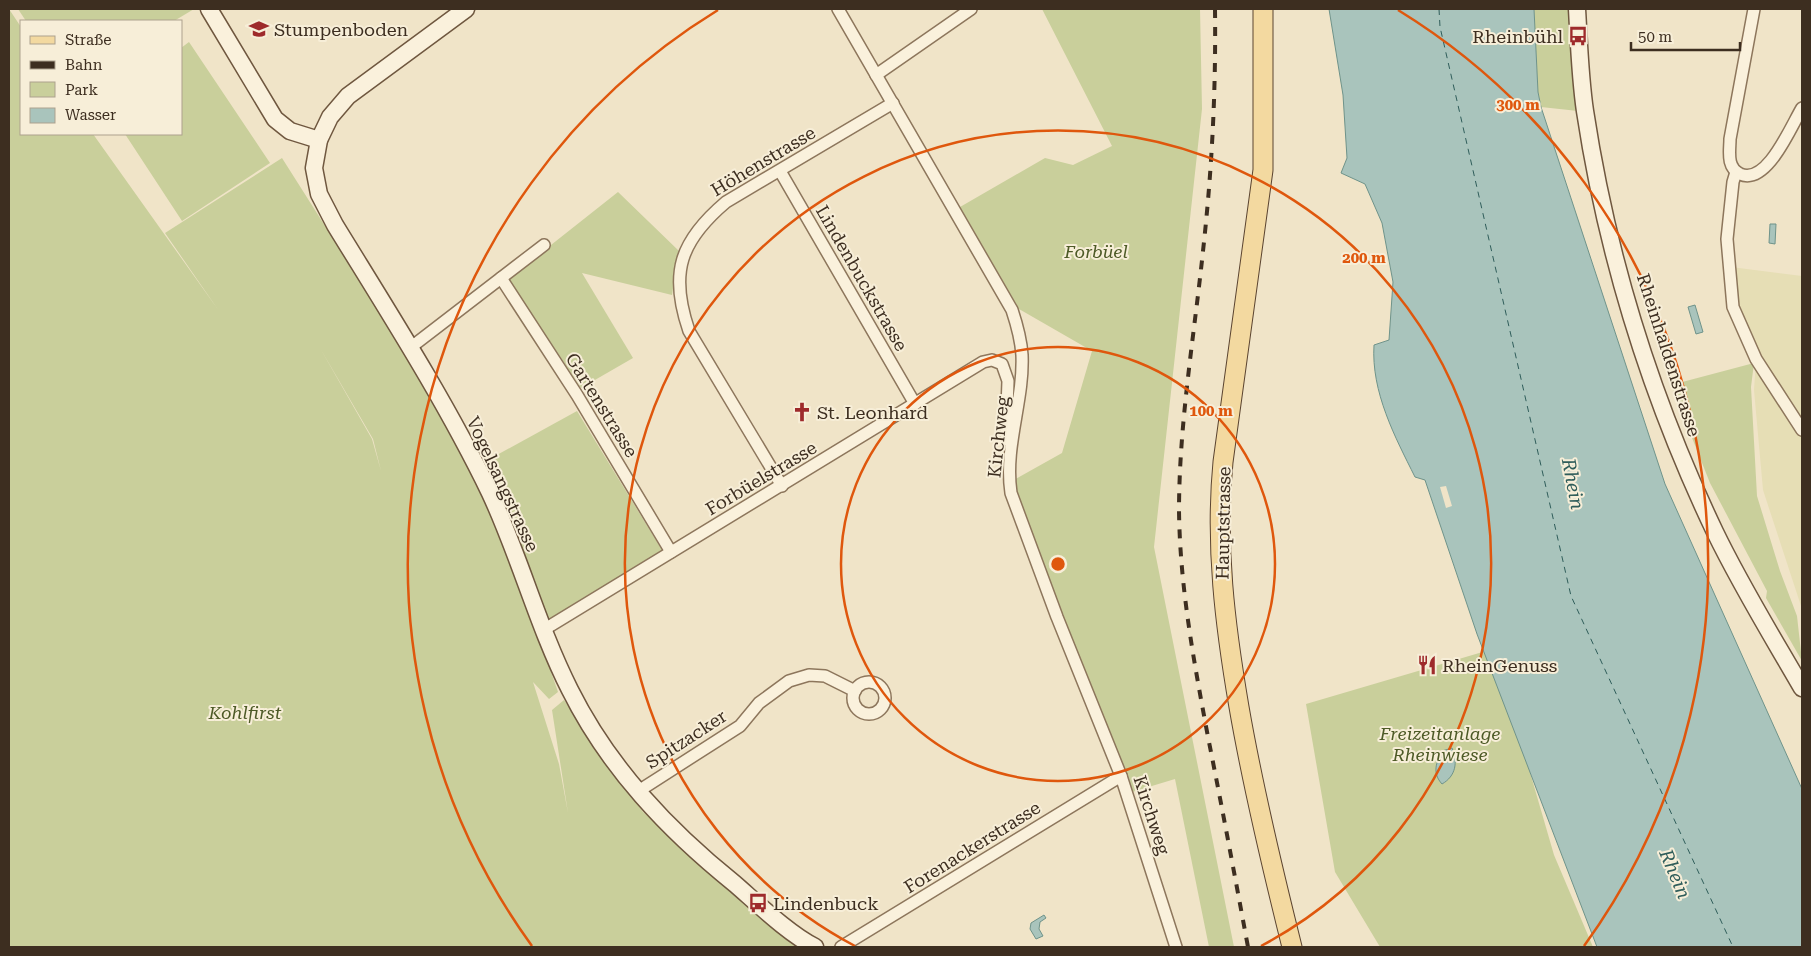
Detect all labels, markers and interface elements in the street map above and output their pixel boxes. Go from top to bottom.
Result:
school or university icon: Stumpenboden [248,18,270,40]
place label: Stumpenboden [274,19,409,40]
legend [20,20,182,135]
scale bar [1631,20,1740,52]
bus stop icon: Rheinbühl [1567,25,1589,47]
place label: Rheinbühl [1472,26,1563,47]
text: 50 m [1638,28,1673,46]
text: Straße [65,31,112,49]
text: Bahn [65,56,103,74]
text: Park [65,81,99,99]
text: 300 m [1496,96,1540,114]
text: Wasser [65,106,116,124]
street label: Höhenstrasse [707,122,819,200]
street label: Lindenbuckstrasse [812,202,912,355]
park label: Forbüel [1063,241,1128,262]
text: 200 m [1342,249,1386,267]
street label: Rheinhaldenstrasse [1633,271,1705,439]
street label: Gartenstrasse [562,349,642,461]
street label: Kirchweg [983,394,1013,479]
church icon: St. Leonhard [791,401,813,423]
place label: St. Leonhard [817,402,929,423]
text: 100 m [1189,402,1233,420]
street label: Vogelsangstrasse [463,413,544,555]
street label: Forbüelstrasse [702,437,820,519]
water label: Rhein [1557,455,1589,512]
street label: Hauptstrasse [1212,466,1234,580]
centre of rings [1049,555,1067,573]
restaurant icon: RheinGenuss [1416,654,1438,676]
place label: RheinGenuss [1442,655,1557,676]
park label: Kohlfirst [208,702,282,723]
street label: Spitzacker [642,705,730,773]
park label: Freizeitanlage Rheinwiese [1379,723,1500,765]
street label: Kirchweg [1129,773,1175,858]
street label: Forenackerstrasse [900,797,1044,897]
water label: Rhein [1654,845,1696,903]
bus stop icon: Lindenbuck [747,892,769,914]
place label: Lindenbuck [773,893,879,914]

